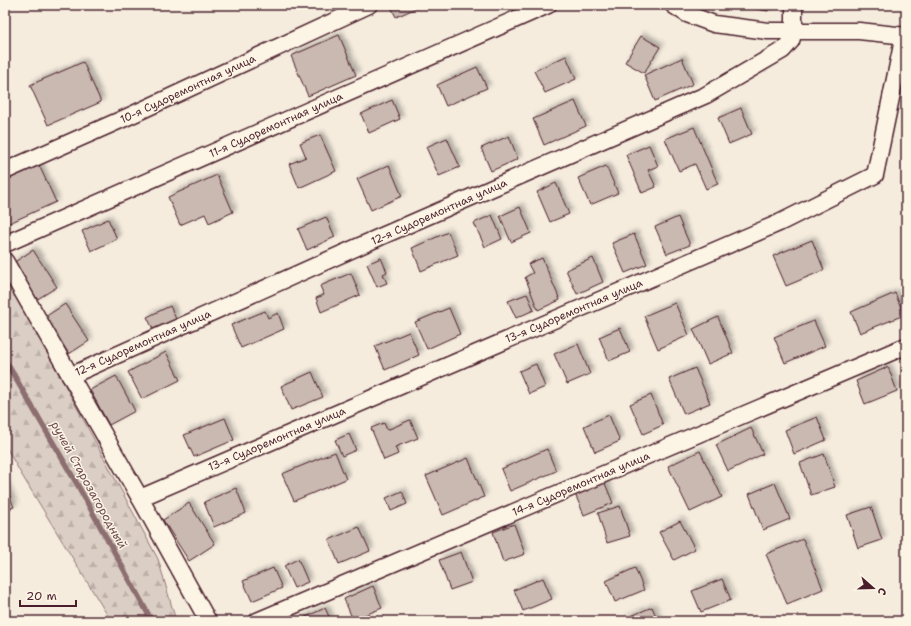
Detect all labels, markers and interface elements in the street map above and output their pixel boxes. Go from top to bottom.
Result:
street label: 10-я Судоремонтная улица [118,51,258,127]
street label: 11-я Судоремонтная улица [207,89,345,161]
street label: 12-я Судоремонтная улица [369,175,509,249]
street label: 13-я Судоремонтная улица [503,275,645,347]
street label: 12-я Судоремонтная улица [73,306,213,380]
street label: 13-я Судоремонтная улица [206,403,348,475]
water label: ручей Старозагородный [47,418,131,552]
street label: 14-я Судоремонтная улица [510,448,652,520]
north arrow [853,568,893,608]
scale bar [20,582,76,608]
text: С [874,586,890,597]
text: 20 m [26,588,57,604]

